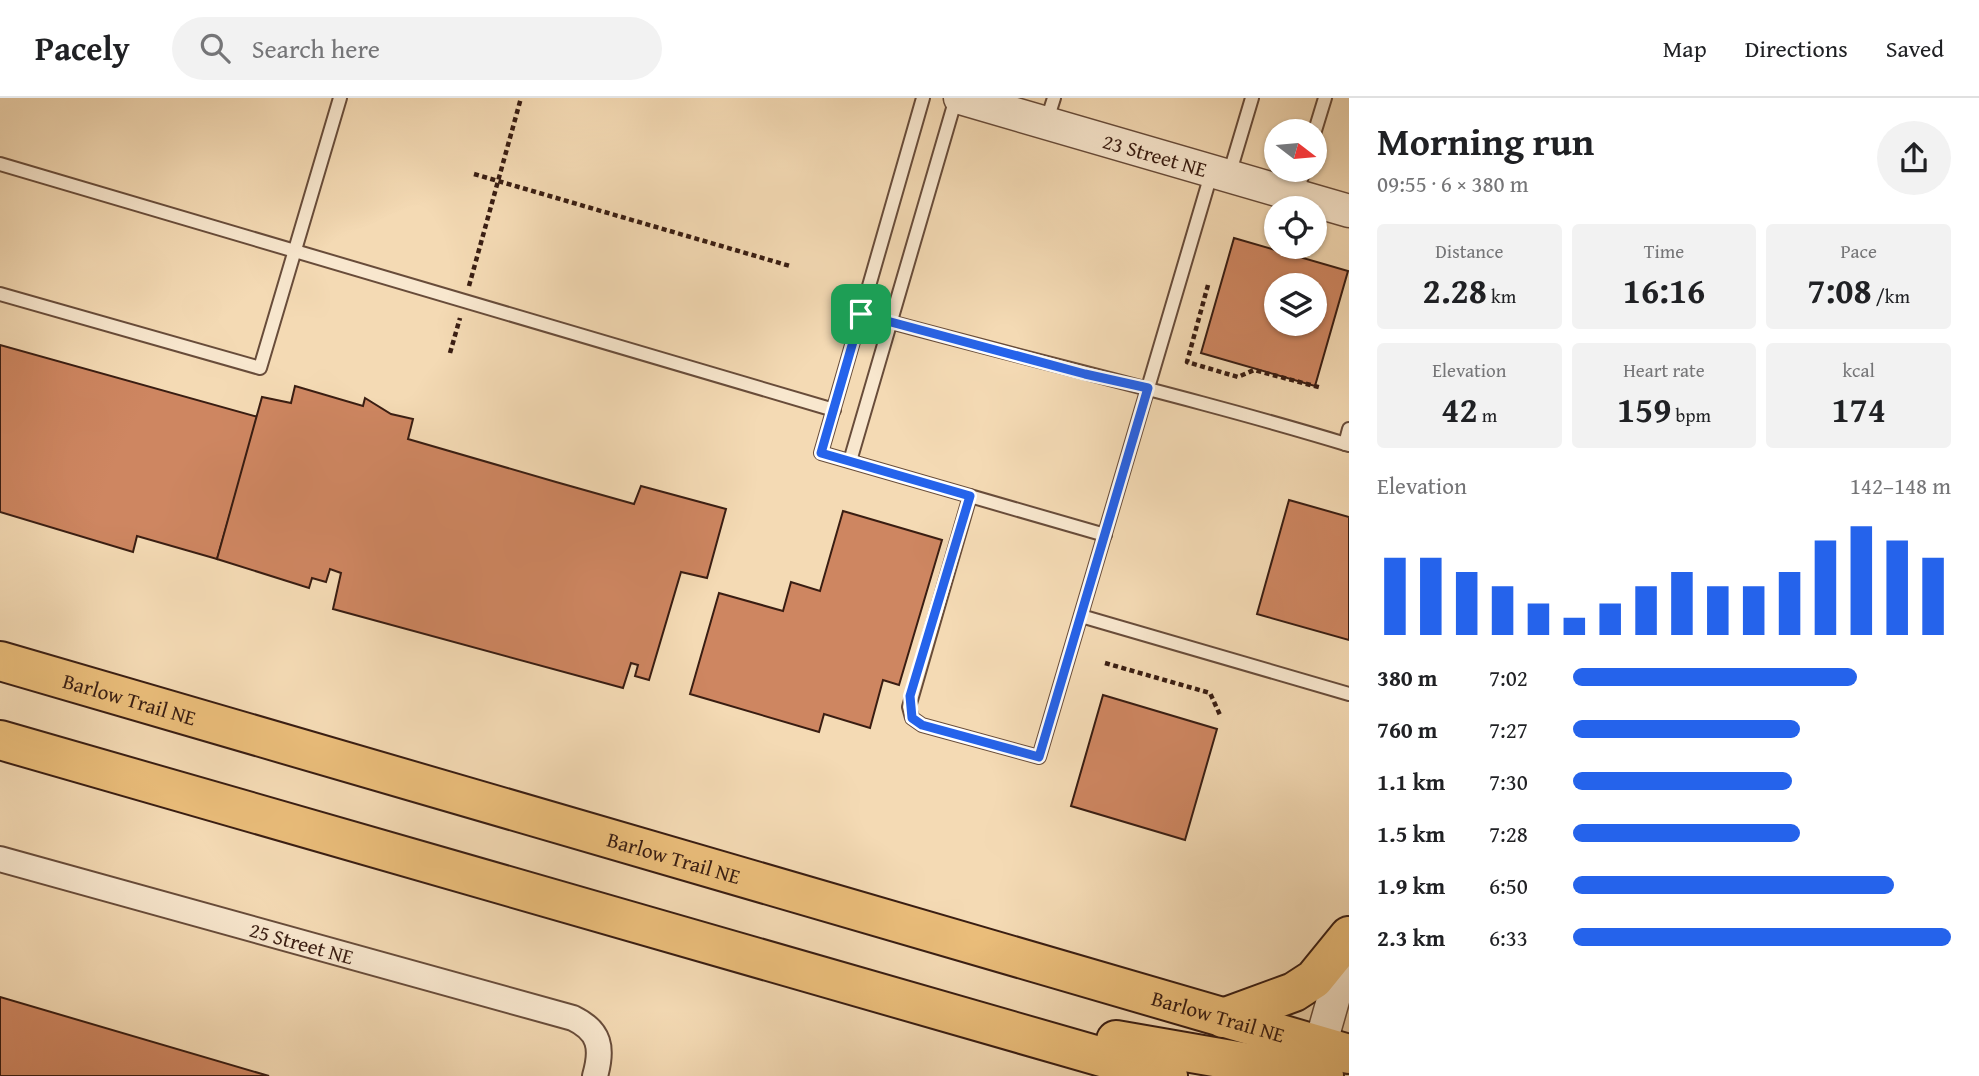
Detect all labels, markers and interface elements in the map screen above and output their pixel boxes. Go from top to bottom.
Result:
search box [172,17,662,80]
text: Pacely [35,24,130,72]
icon: search [196,29,234,67]
text: Search here [252,29,380,68]
text: Map [1663,31,1707,66]
text: Directions [1745,31,1848,66]
text: Saved [1886,31,1944,66]
text: Morning run [1377,113,1594,169]
north arrow [1264,119,1326,182]
map controls [1264,119,1327,336]
button: share [1877,121,1951,195]
street label: 23 Street NE [1099,125,1211,185]
text: 09:55 · 6 × 380 m [1377,167,1529,200]
button: locate [1264,196,1327,259]
text: Distance [1435,237,1503,265]
text: Time [1644,237,1684,265]
text: Pace [1840,237,1877,265]
text: 2.28 [1423,265,1487,316]
text: 16:16 [1623,265,1705,316]
text: 7:08 [1807,265,1872,316]
button: layers [1264,273,1327,336]
text: km [1487,282,1516,310]
text: /km [1872,282,1910,310]
pin [831,284,891,344]
icon: arrive [842,295,880,333]
text: Elevation [1432,356,1507,384]
text: Heart rate [1623,356,1705,384]
text: kcal [1842,356,1875,384]
text: 42 [1441,384,1478,435]
text: 159 [1617,384,1671,435]
text: 174 [1831,384,1886,435]
text: m [1478,401,1497,429]
text: bpm [1671,401,1711,429]
text: Elevation [1377,469,1467,502]
text: 142–148 m [1850,469,1951,502]
text: 380 m [1377,661,1438,694]
text: 7:02 [1489,661,1528,694]
street label: Barlow Trail NE [59,665,200,733]
text: 760 m [1377,713,1438,746]
text: 7:27 [1489,713,1528,746]
text: 1.1 km [1377,765,1445,798]
text: 7:30 [1489,765,1528,798]
text: 1.5 km [1377,817,1445,850]
text: 7:28 [1489,817,1528,850]
street label: Barlow Trail NE [604,823,745,892]
text: 1.9 km [1377,869,1445,902]
text: 6:50 [1489,869,1528,902]
street label: 25 Street NE [246,913,358,972]
text: 2.3 km [1377,921,1445,954]
text: 6:33 [1489,921,1528,954]
street label: Barlow Trail NE [1148,982,1289,1050]

